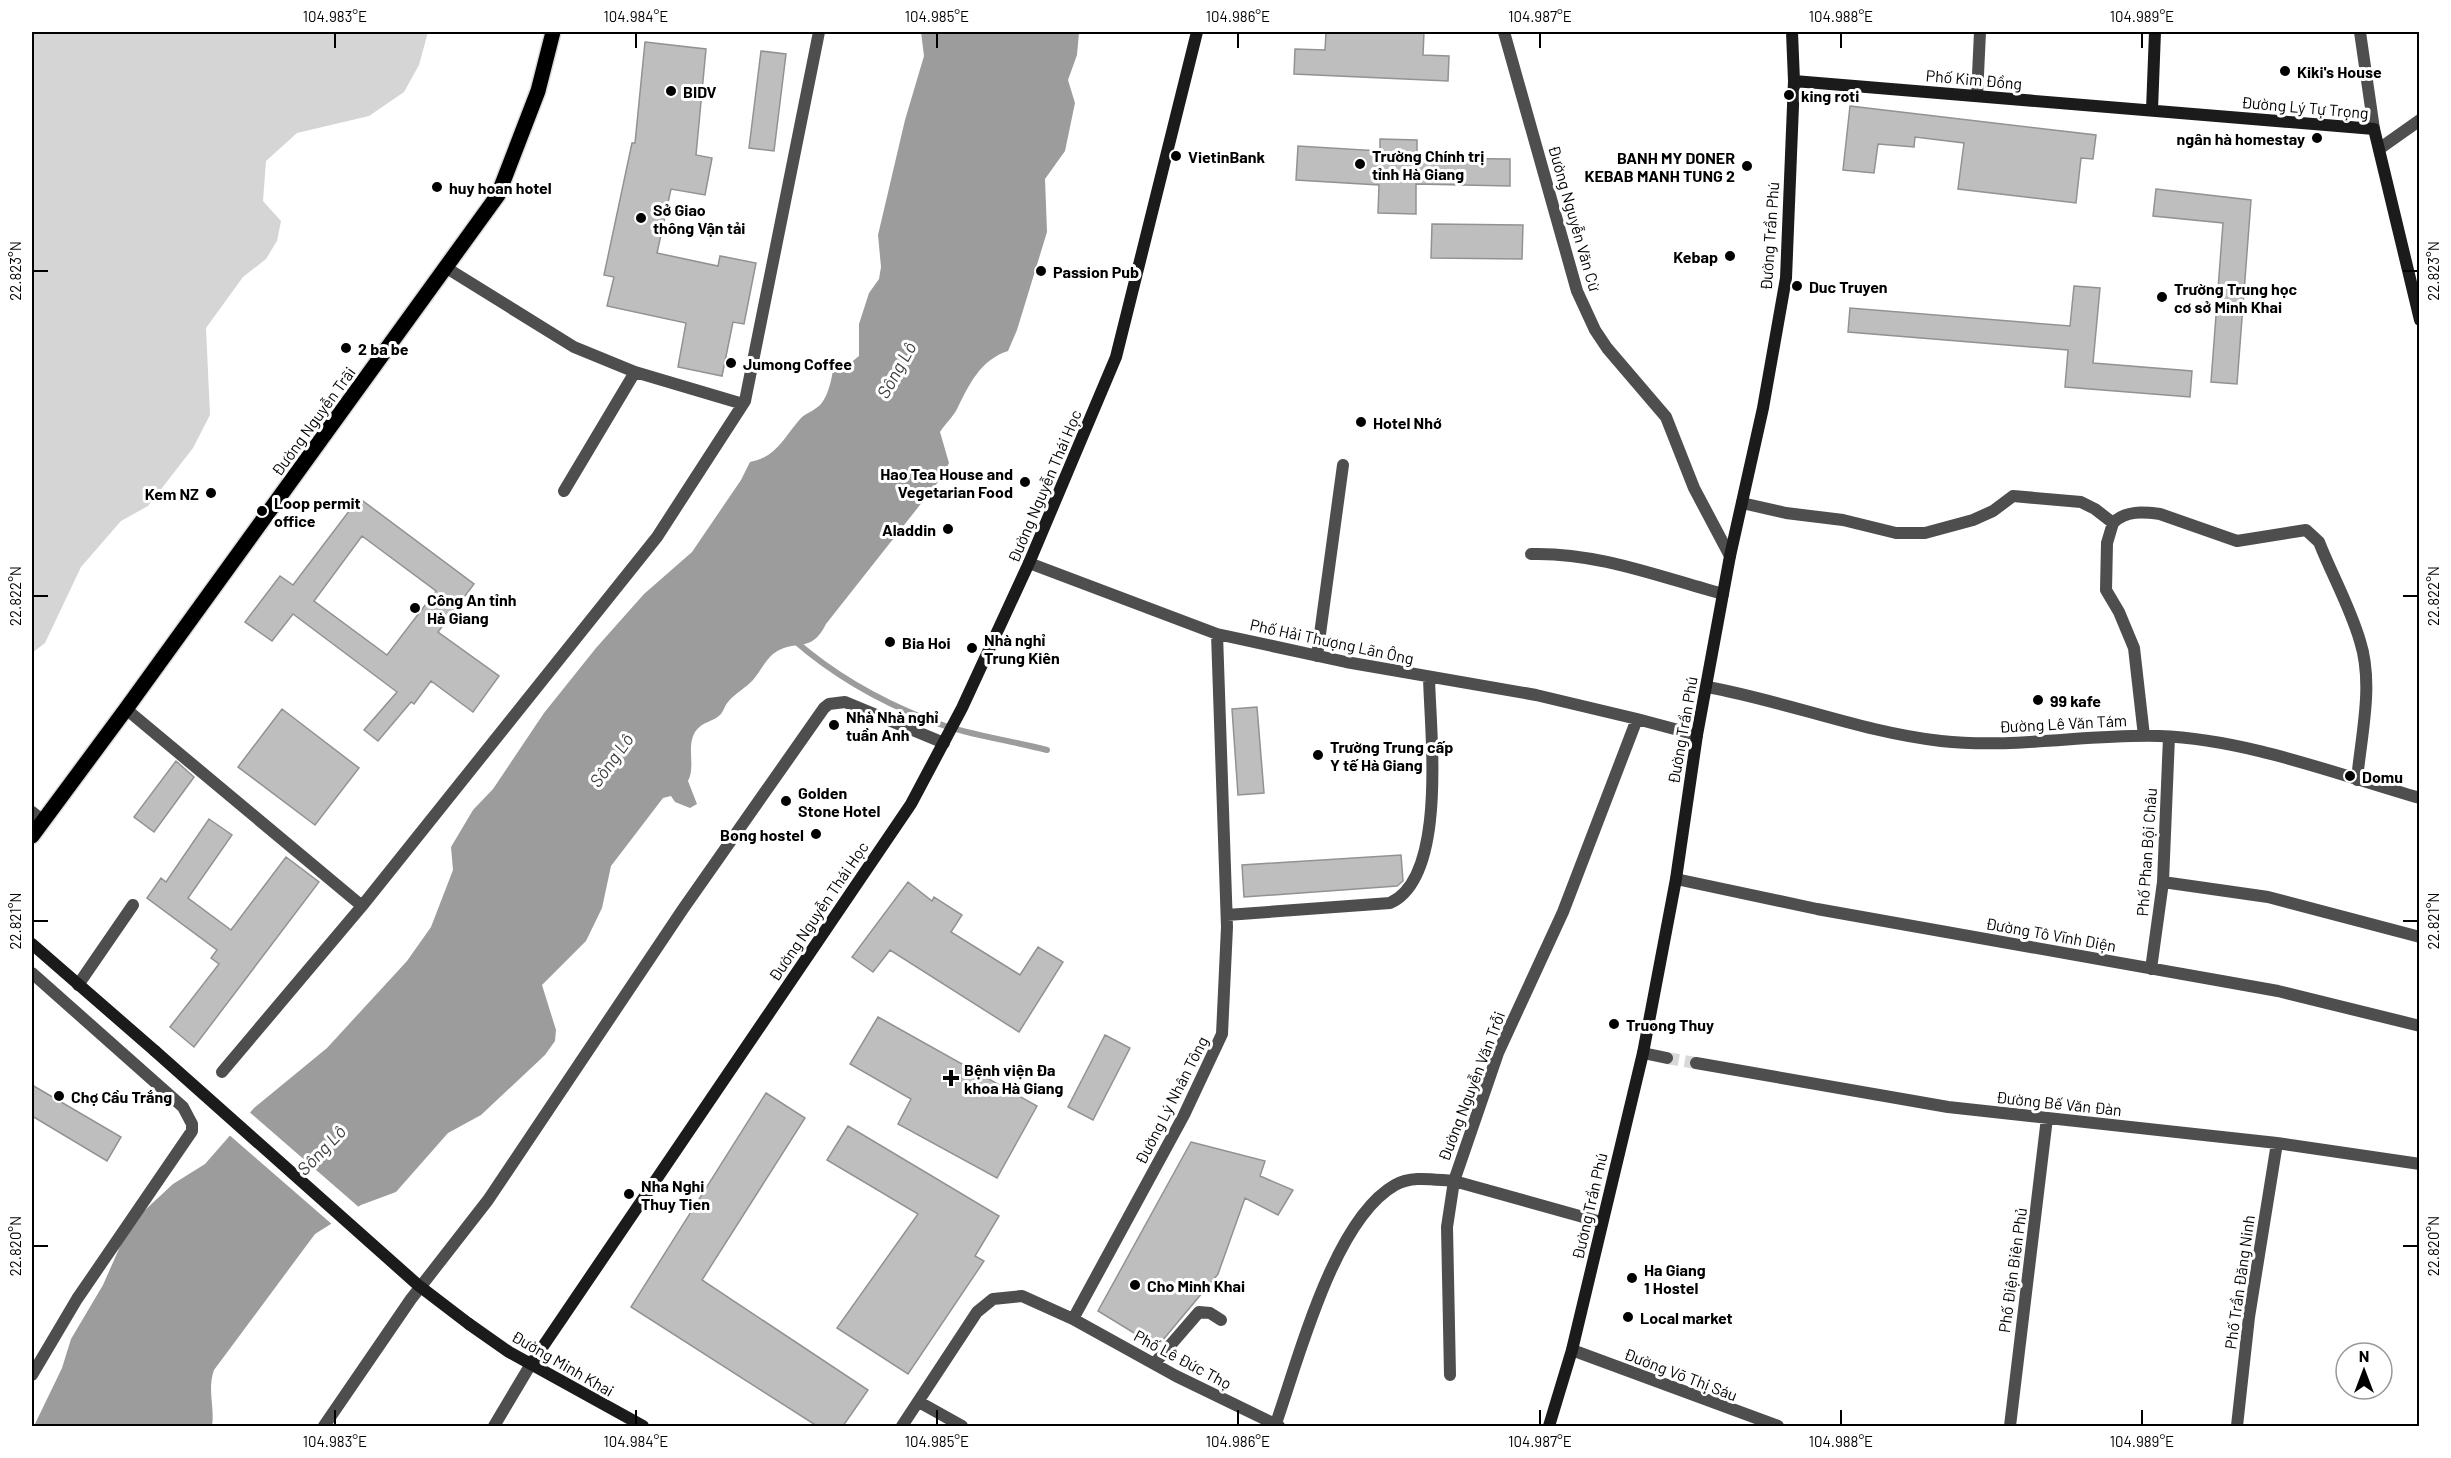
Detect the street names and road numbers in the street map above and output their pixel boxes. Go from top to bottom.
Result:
street label: Phố Kim Đồng [1925,65,2023,93]
street label: Đường Lý Tự Trọng [2241,92,2369,122]
street label: Đường Nguyễn Văn Cừ [1545,143,1605,293]
street label: Đường Trần Phú [1756,181,1782,291]
street label: Đường Nguyễn Trãi [267,363,359,479]
street label: Đường Nguyễn Thái Học [1003,407,1085,565]
street label: Phố Hải Thượng Lãn Ông [1248,614,1416,668]
street label: Đường Trần Phú [1663,675,1701,785]
street label: Đường Lê Văn Tám [1999,710,2127,736]
street label: Phố Phan Bội Châu [2132,787,2160,917]
street label: Đường Nguyễn Thái Học [764,838,872,984]
street label: Đường Tô Vĩnh Diện [1984,913,2118,955]
street label: Đường Nguyễn Văn Trỗi [1434,1008,1508,1164]
street label: Đường Lý Nhân Tông [1131,1033,1211,1167]
street label: Đường Bế Văn Đàn [1995,1087,2123,1119]
street label: Đường Trần Phú [1567,1151,1611,1261]
street label: Phố Điện Biên Phủ [1994,1206,2030,1334]
street label: Phố Trần Đăng Ninh [2220,1214,2258,1350]
street label: Phố Lê Đức Thọ [1131,1325,1235,1393]
street label: Đường Minh Khai [508,1326,618,1400]
street label: Đường Võ Thị Sáu [1622,1344,1740,1404]

